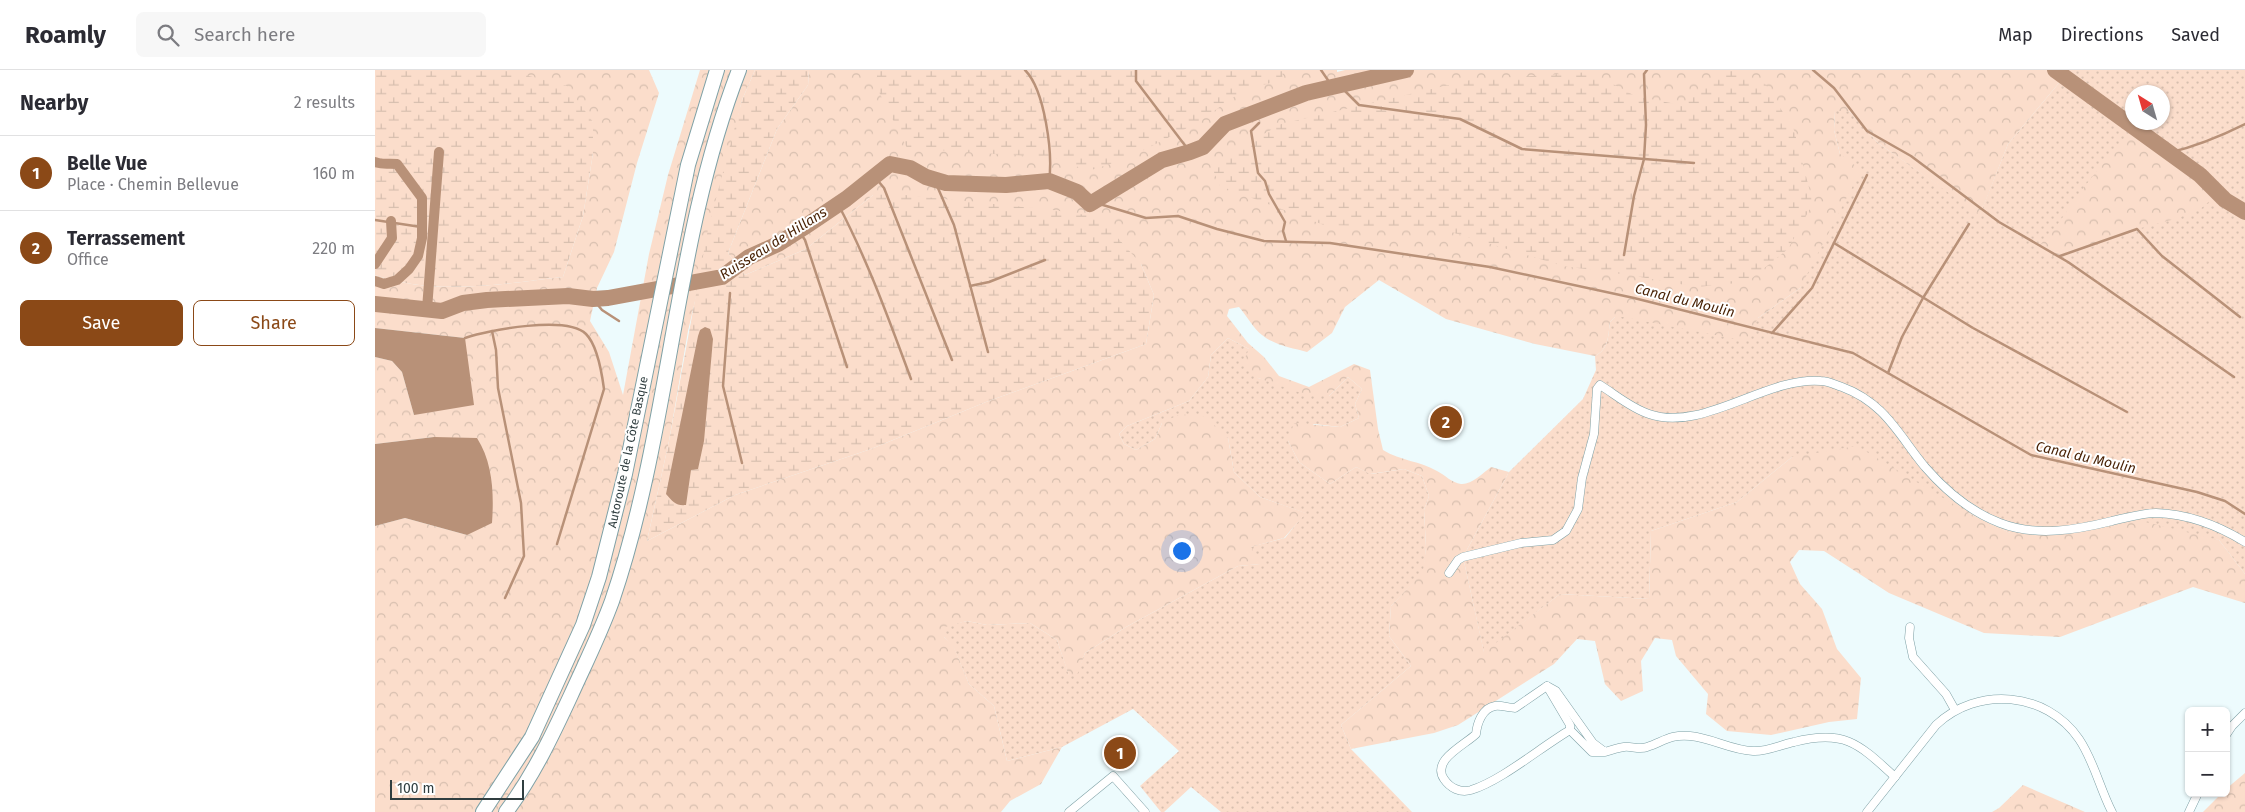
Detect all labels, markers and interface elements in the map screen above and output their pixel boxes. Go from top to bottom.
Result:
search box [136,12,486,57]
text: Roamly [25,21,106,49]
icon: search [154,21,182,49]
text: Search here [194,23,295,46]
text: Map [1998,24,2033,46]
text: Directions [2061,24,2143,46]
text: Saved [2171,24,2220,46]
north arrow [2125,85,2170,130]
text: Nearby [20,90,88,116]
text: 2 results [294,93,355,112]
text: Belle Vue [67,152,147,175]
text: 1 [32,164,40,183]
text: 160 m [313,164,355,183]
text: Place · Chemin Bellevue [67,175,239,194]
water label: Ruisseau de Hillans [717,203,830,283]
text: Terrassement [67,227,185,250]
text: 2 [32,239,40,258]
text: 220 m [312,239,355,258]
text: Office [67,250,109,269]
water label: Canal du Moulin [1633,280,1736,321]
button: Save [20,300,183,346]
button: Share [193,300,355,346]
street label: Autoroute de la Côte Basque [605,375,651,529]
pin: 2 [1430,403,1462,441]
water label: Canal du Moulin [2034,438,2138,477]
your location [1169,538,1195,564]
map controls [2185,707,2230,797]
button: + [2185,707,2230,752]
pin: 1 [1104,734,1136,772]
button: − [2185,752,2230,797]
scale bar [390,777,524,800]
text: 100 m [397,780,434,797]

